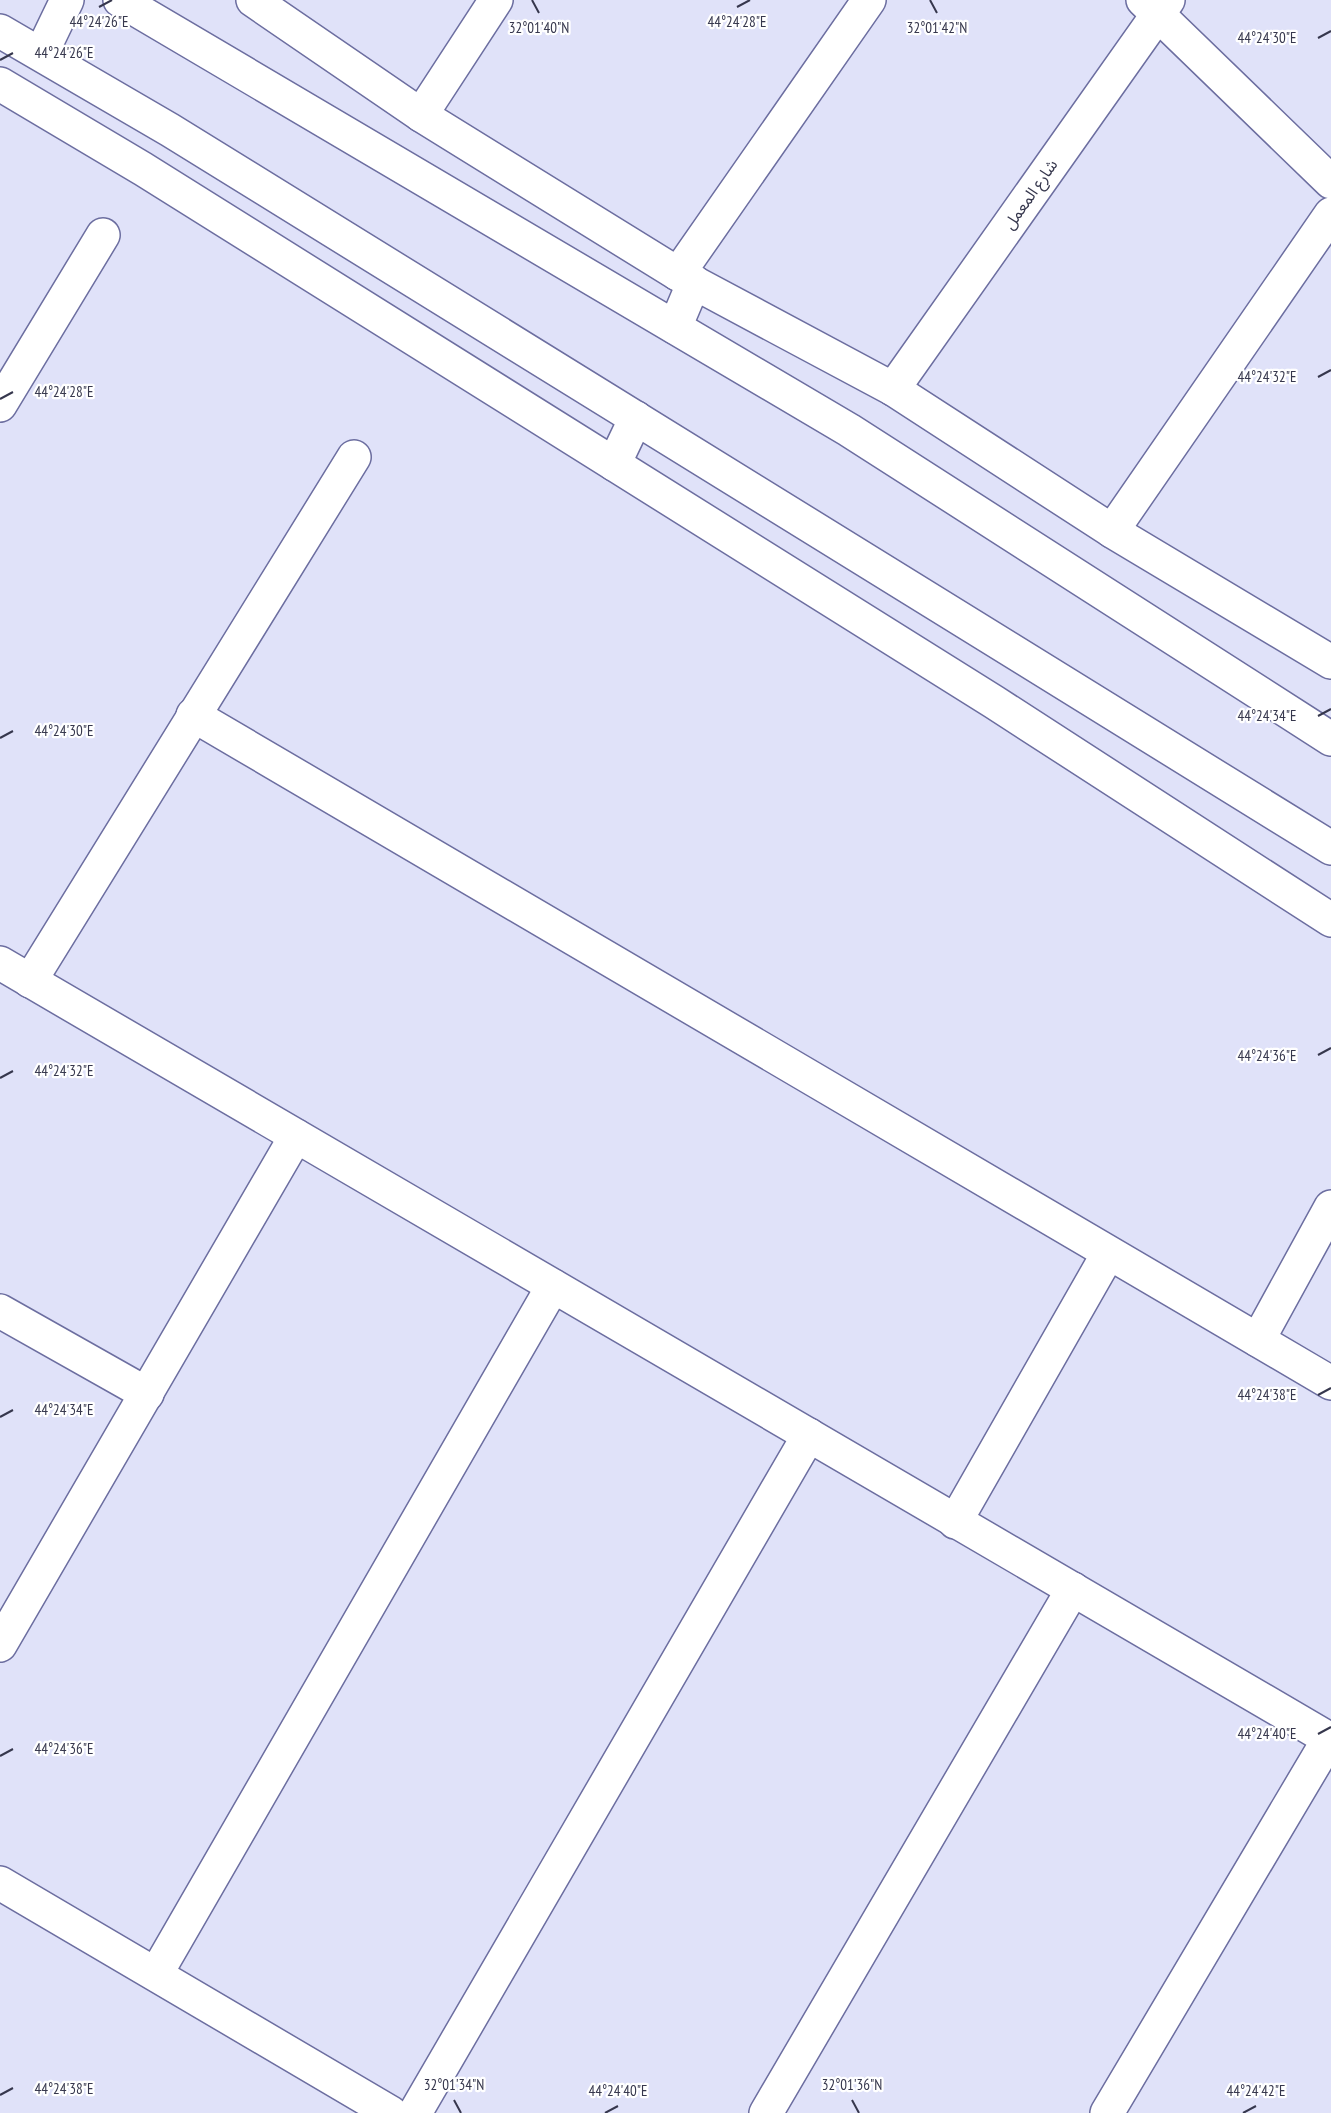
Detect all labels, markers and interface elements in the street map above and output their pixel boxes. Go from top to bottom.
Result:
text: 44°24'26"E [69,12,129,31]
text: 44°24'28"E [707,12,767,31]
text: 32°01'40"N [509,18,569,37]
text: 32°01'42"N [907,18,967,37]
text: 44°24'30"E [1237,28,1297,47]
text: 44°24'26"E [34,43,94,62]
street label: شارع المعمل [999,155,1064,235]
text: 44°24'32"E [1237,367,1297,386]
text: 44°24'28"E [34,382,94,401]
text: 44°24'34"E [1237,706,1297,725]
text: 44°24'30"E [34,721,94,740]
text: 44°24'36"E [1237,1046,1297,1065]
text: 44°24'32"E [34,1061,94,1080]
text: 44°24'38"E [1237,1385,1297,1404]
text: 44°24'34"E [34,1400,94,1419]
text: 44°24'40"E [1237,1724,1297,1743]
text: 44°24'36"E [34,1739,94,1758]
text: 32°01'34"N [424,2075,484,2094]
text: 32°01'36"N [822,2075,882,2094]
text: 44°24'38"E [34,2079,94,2098]
text: 44°24'40"E [588,2081,648,2100]
text: 44°24'42"E [1226,2081,1286,2100]

